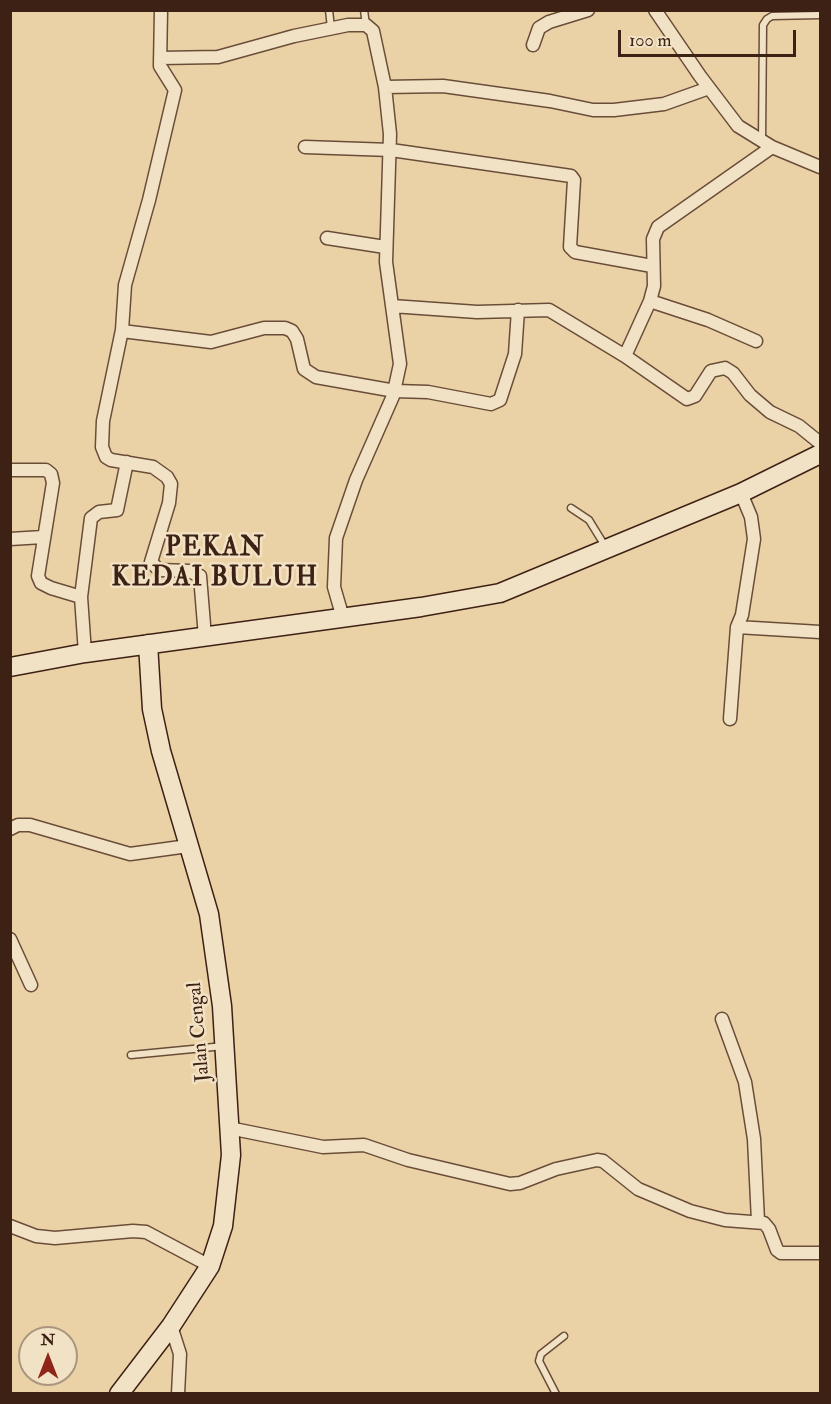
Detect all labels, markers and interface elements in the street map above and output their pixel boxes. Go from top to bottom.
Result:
scale bar [621,18,800,56]
text: 100 m [629,29,672,52]
district label: PEKAN KEDAI BULUH [112,533,318,594]
street label: Jalan Cengal [184,981,216,1083]
north arrow [18,1326,78,1386]
text: N [41,1330,55,1350]

